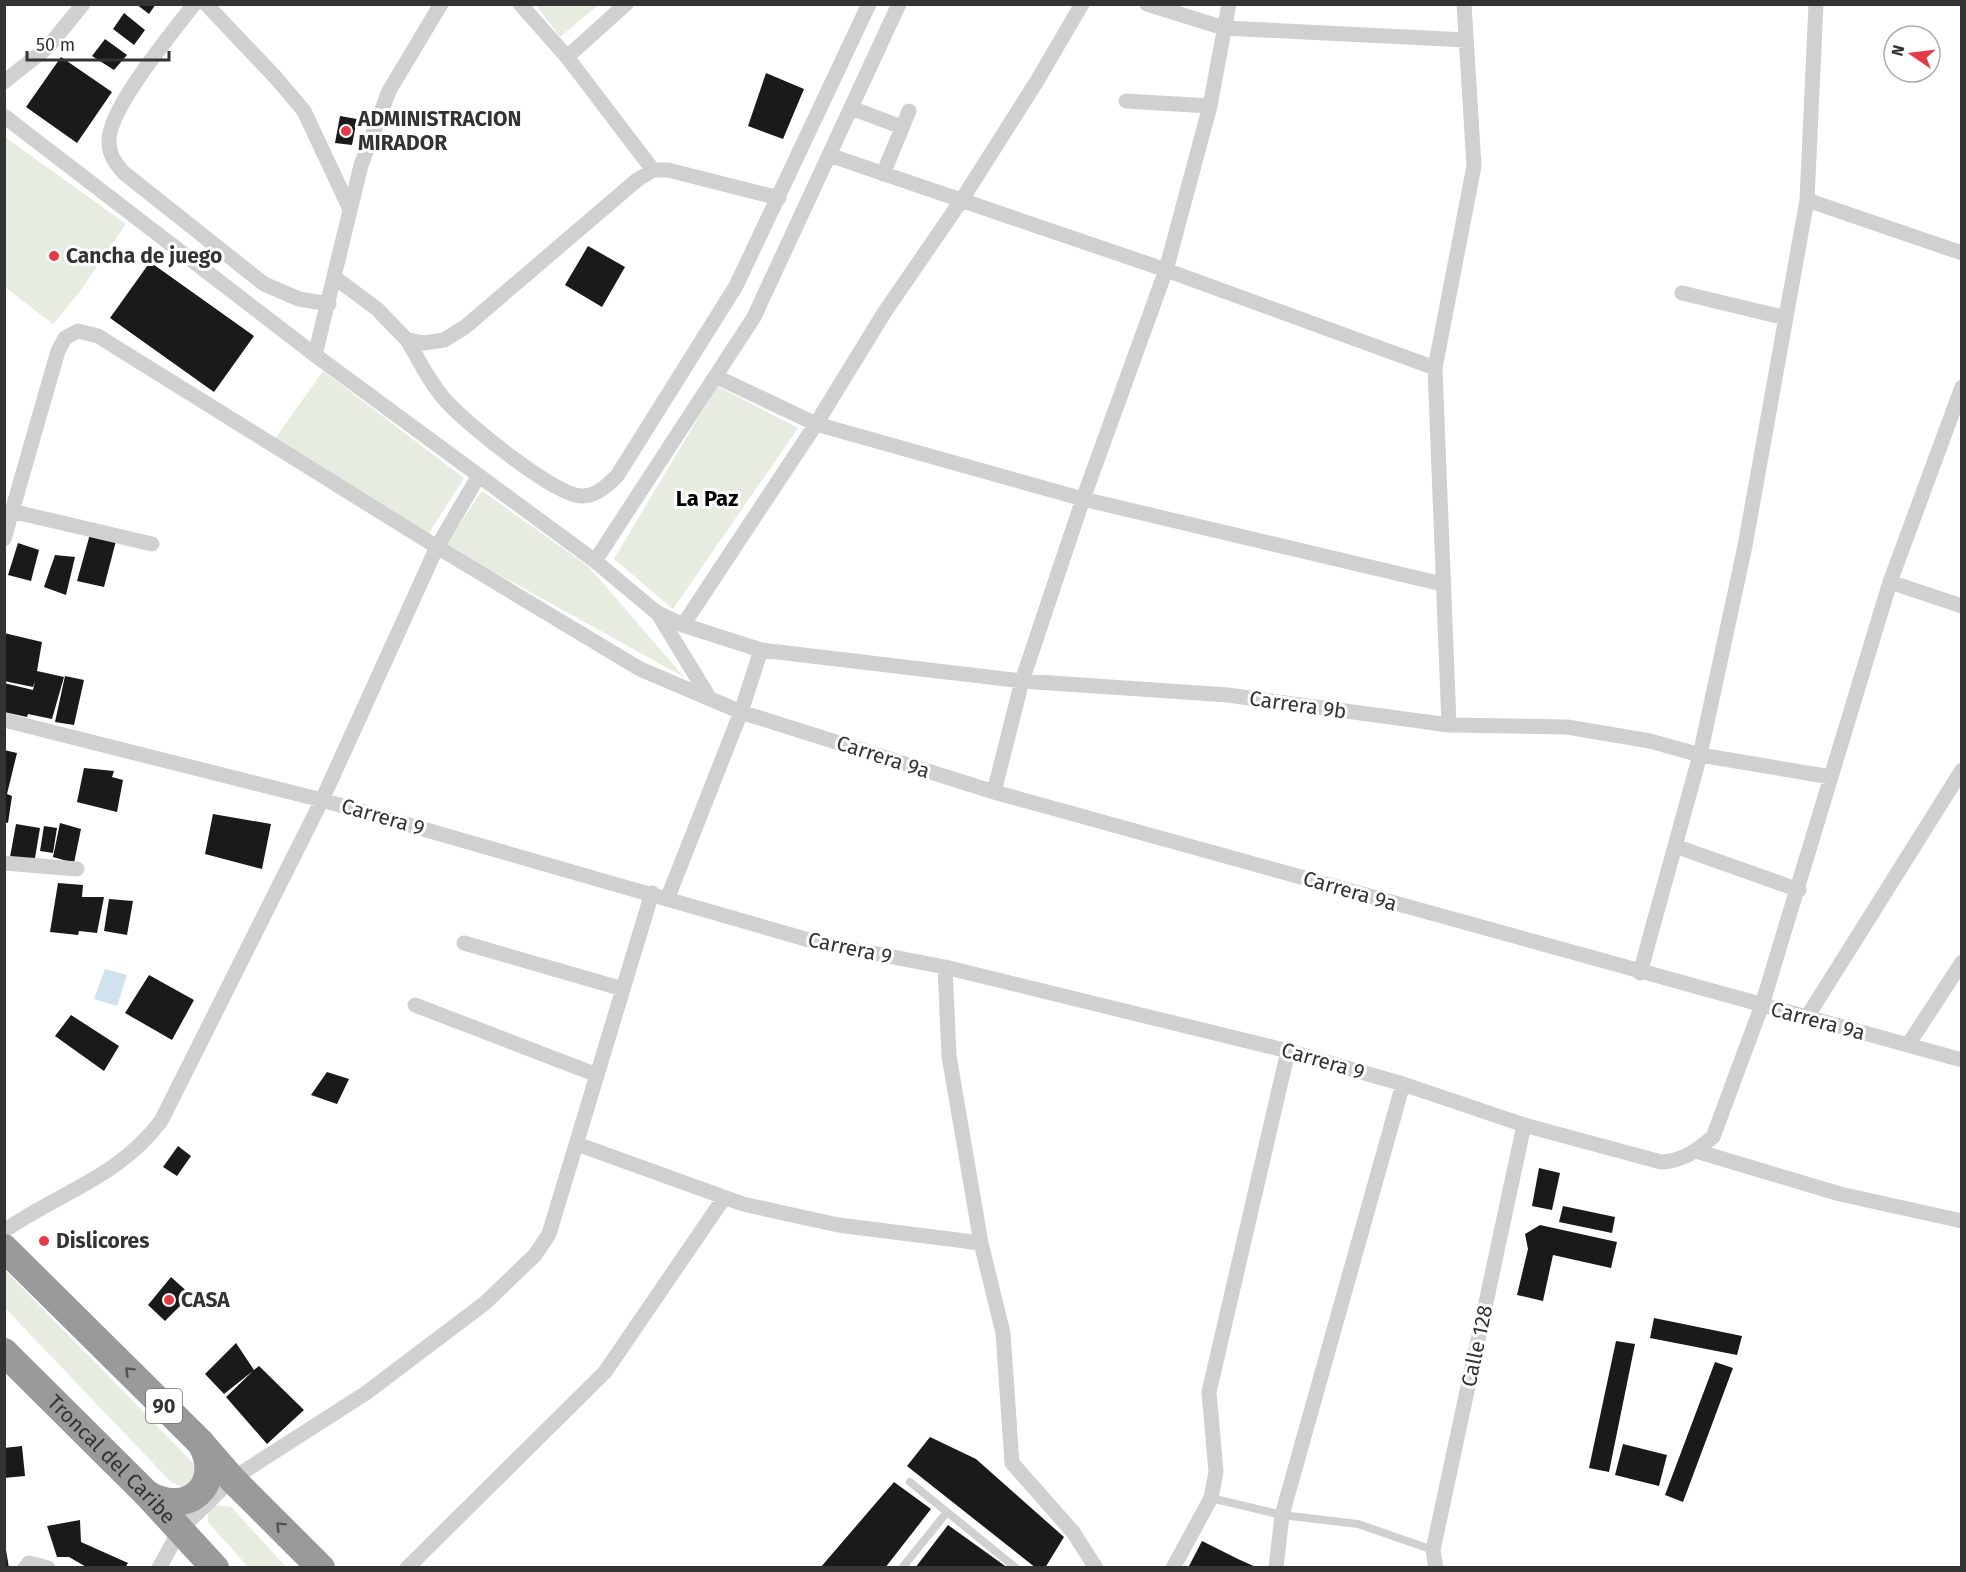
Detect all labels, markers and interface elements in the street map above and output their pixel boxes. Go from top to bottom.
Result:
scale bar [27,24,170,62]
north arrow [1882,24,1942,84]
text: 50 m [36,34,75,56]
text: N [1887,43,1908,58]
place label: ADMINISTRACION MIRADOR [357,106,521,156]
marker: ADMINISTRACION MIRADOR [339,124,353,138]
place label: Cancha de juego [66,243,222,269]
marker: Cancha de juego [47,249,61,263]
district label: La Paz [676,485,738,512]
street label: Carrera 9b [1248,685,1348,725]
street label: Carrera 9a [833,730,933,784]
street label: Carrera 9 [338,793,428,841]
street label: Carrera 9a [1300,865,1400,917]
street label: Carrera 9 [806,926,894,970]
street label: Carrera 9a [1768,996,1868,1046]
street label: Carrera 9 [1278,1037,1368,1085]
place label: Dislicores [56,1228,149,1254]
marker: Dislicores [37,1234,51,1248]
place label: CASA [181,1287,230,1313]
marker: CASA [162,1293,176,1307]
street label: Calle 128 [1456,1303,1498,1389]
one-way arrow [126,1368,137,1379]
street label: Troncal del Caribe [42,1389,181,1530]
road number: 90 [146,1389,182,1423]
one-way arrow [276,1523,287,1534]

